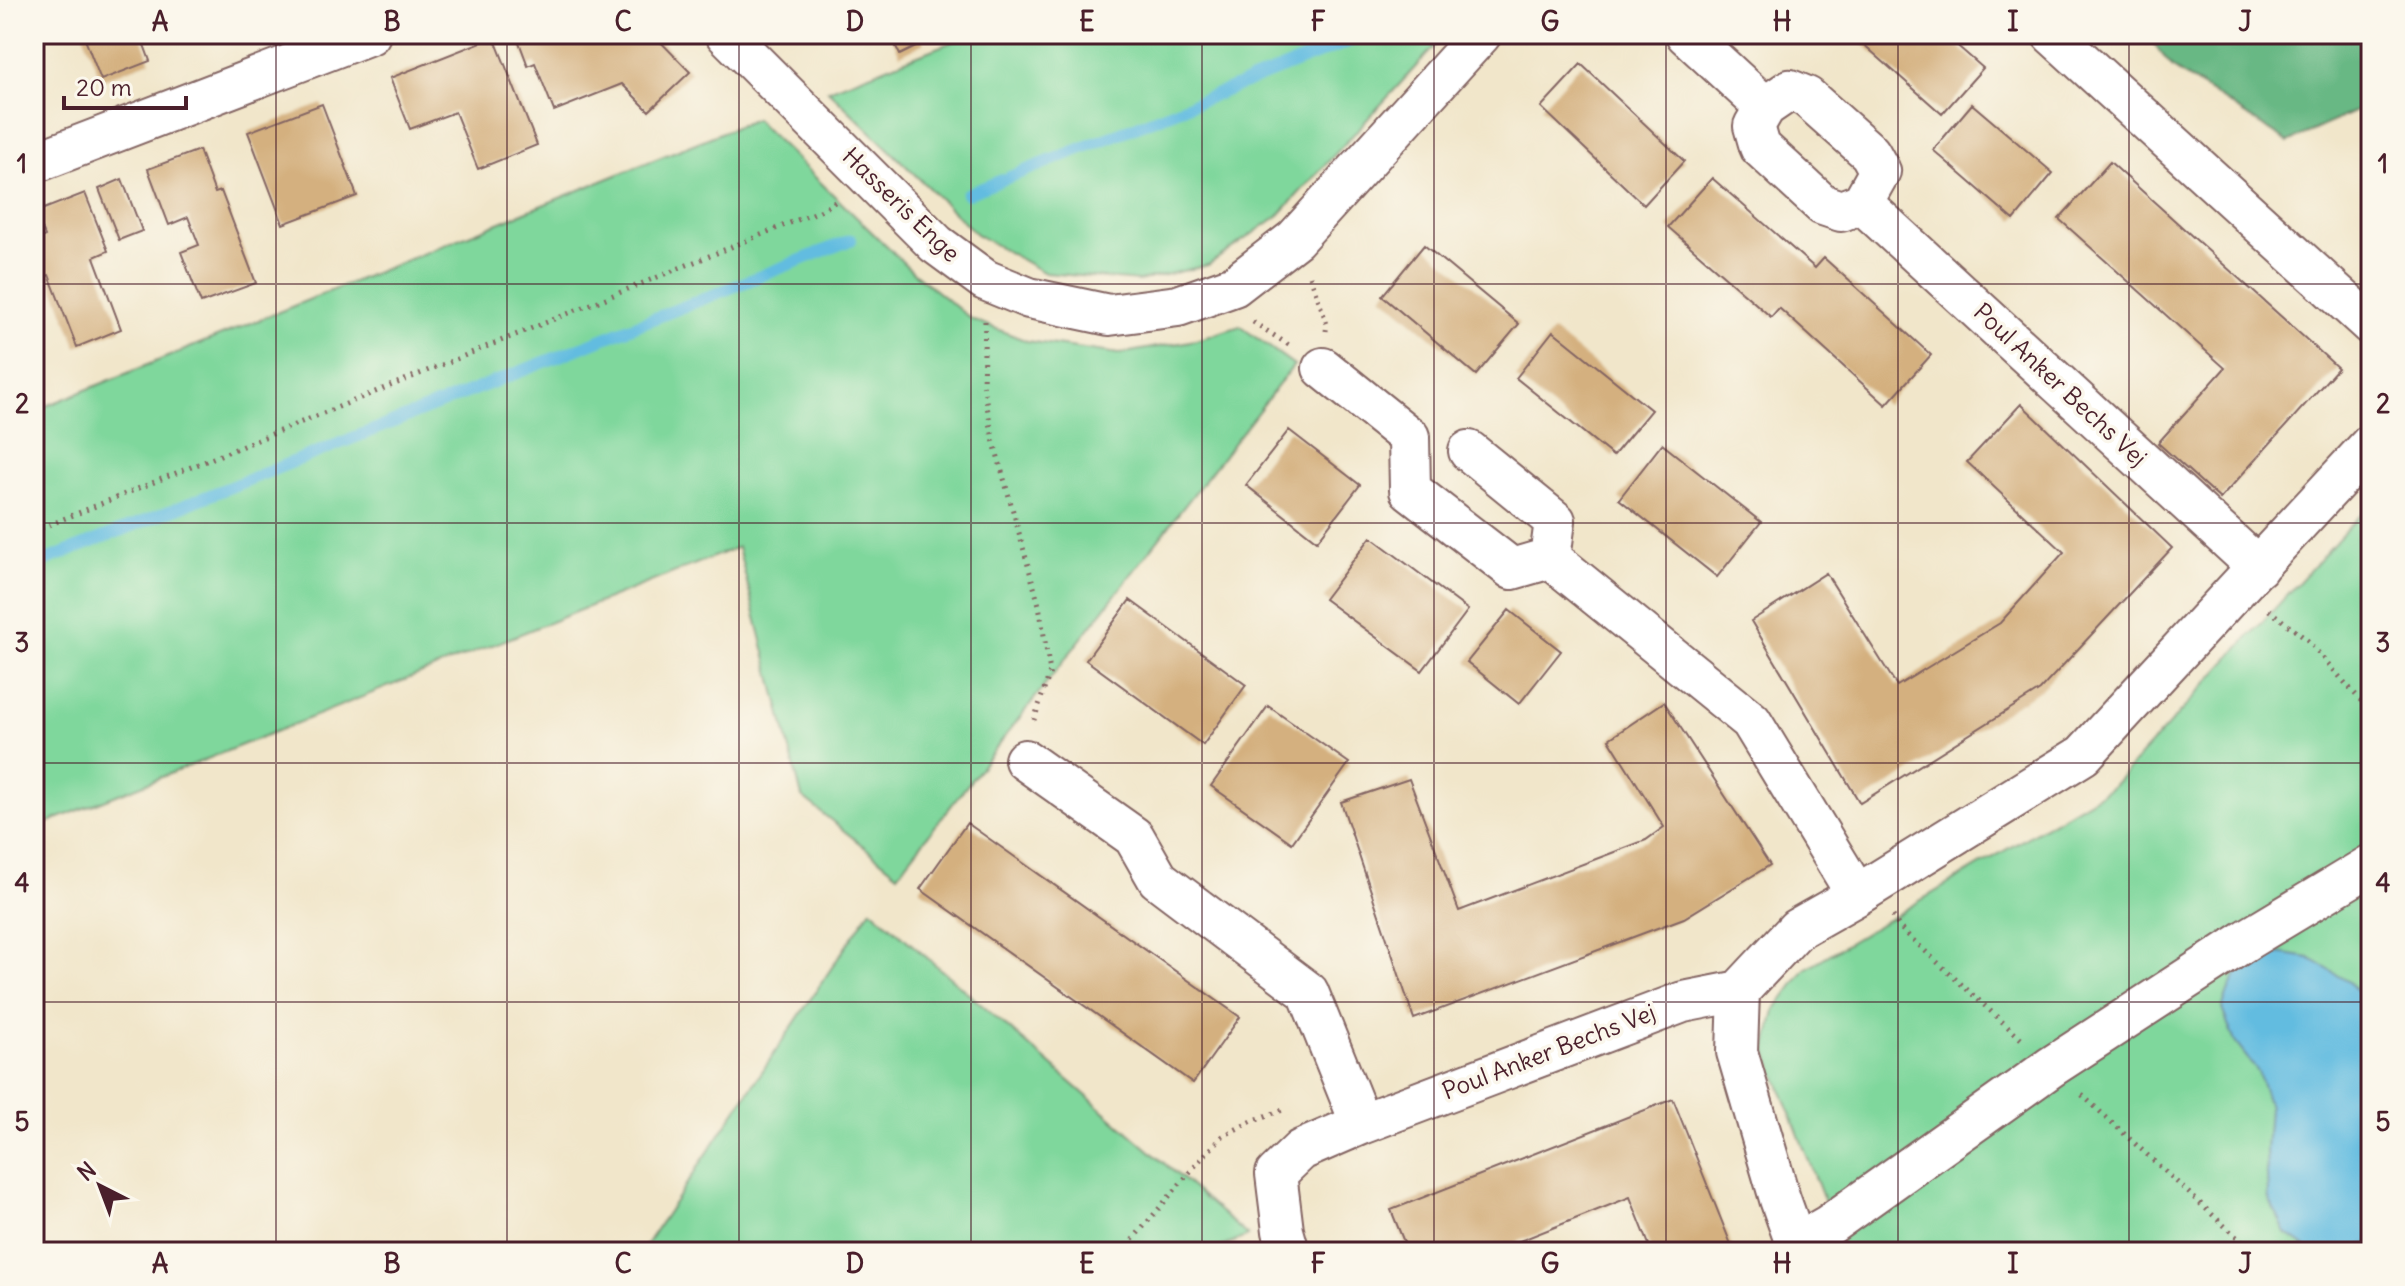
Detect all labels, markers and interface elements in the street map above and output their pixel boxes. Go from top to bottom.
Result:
text: A [152,5,169,38]
text: B [383,5,401,38]
text: C [614,5,632,38]
text: D [846,5,864,38]
text: E [1079,5,1095,38]
text: F [1311,5,1326,38]
text: G [1541,5,1560,38]
text: H [1773,5,1791,38]
text: I [2007,5,2019,38]
text: J [2238,5,2252,38]
scale bar [64,60,186,110]
text: 20 m [76,72,132,102]
street label: Hasseris Enge [837,141,967,268]
text: 1 [17,147,27,180]
text: 1 [2378,147,2388,180]
street label: Poul Anker Bechs Vej [1968,296,2154,472]
text: 2 [15,387,29,420]
text: 2 [2376,387,2390,420]
text: 3 [15,626,29,659]
text: 3 [2376,626,2390,659]
text: 4 [14,866,30,899]
text: 4 [2375,866,2391,899]
street label: Poul Anker Bechs Vej [1438,997,1660,1106]
text: 5 [15,1105,30,1138]
text: 5 [2376,1105,2391,1138]
north arrow [60,1146,140,1226]
text: N [72,1156,102,1187]
text: A [152,1247,169,1280]
text: B [383,1247,401,1280]
text: C [614,1247,632,1280]
text: D [846,1247,864,1280]
text: E [1079,1247,1095,1280]
text: F [1311,1247,1326,1280]
text: G [1541,1247,1560,1280]
text: H [1773,1247,1791,1280]
text: I [2007,1247,2019,1280]
text: J [2238,1247,2252,1280]

